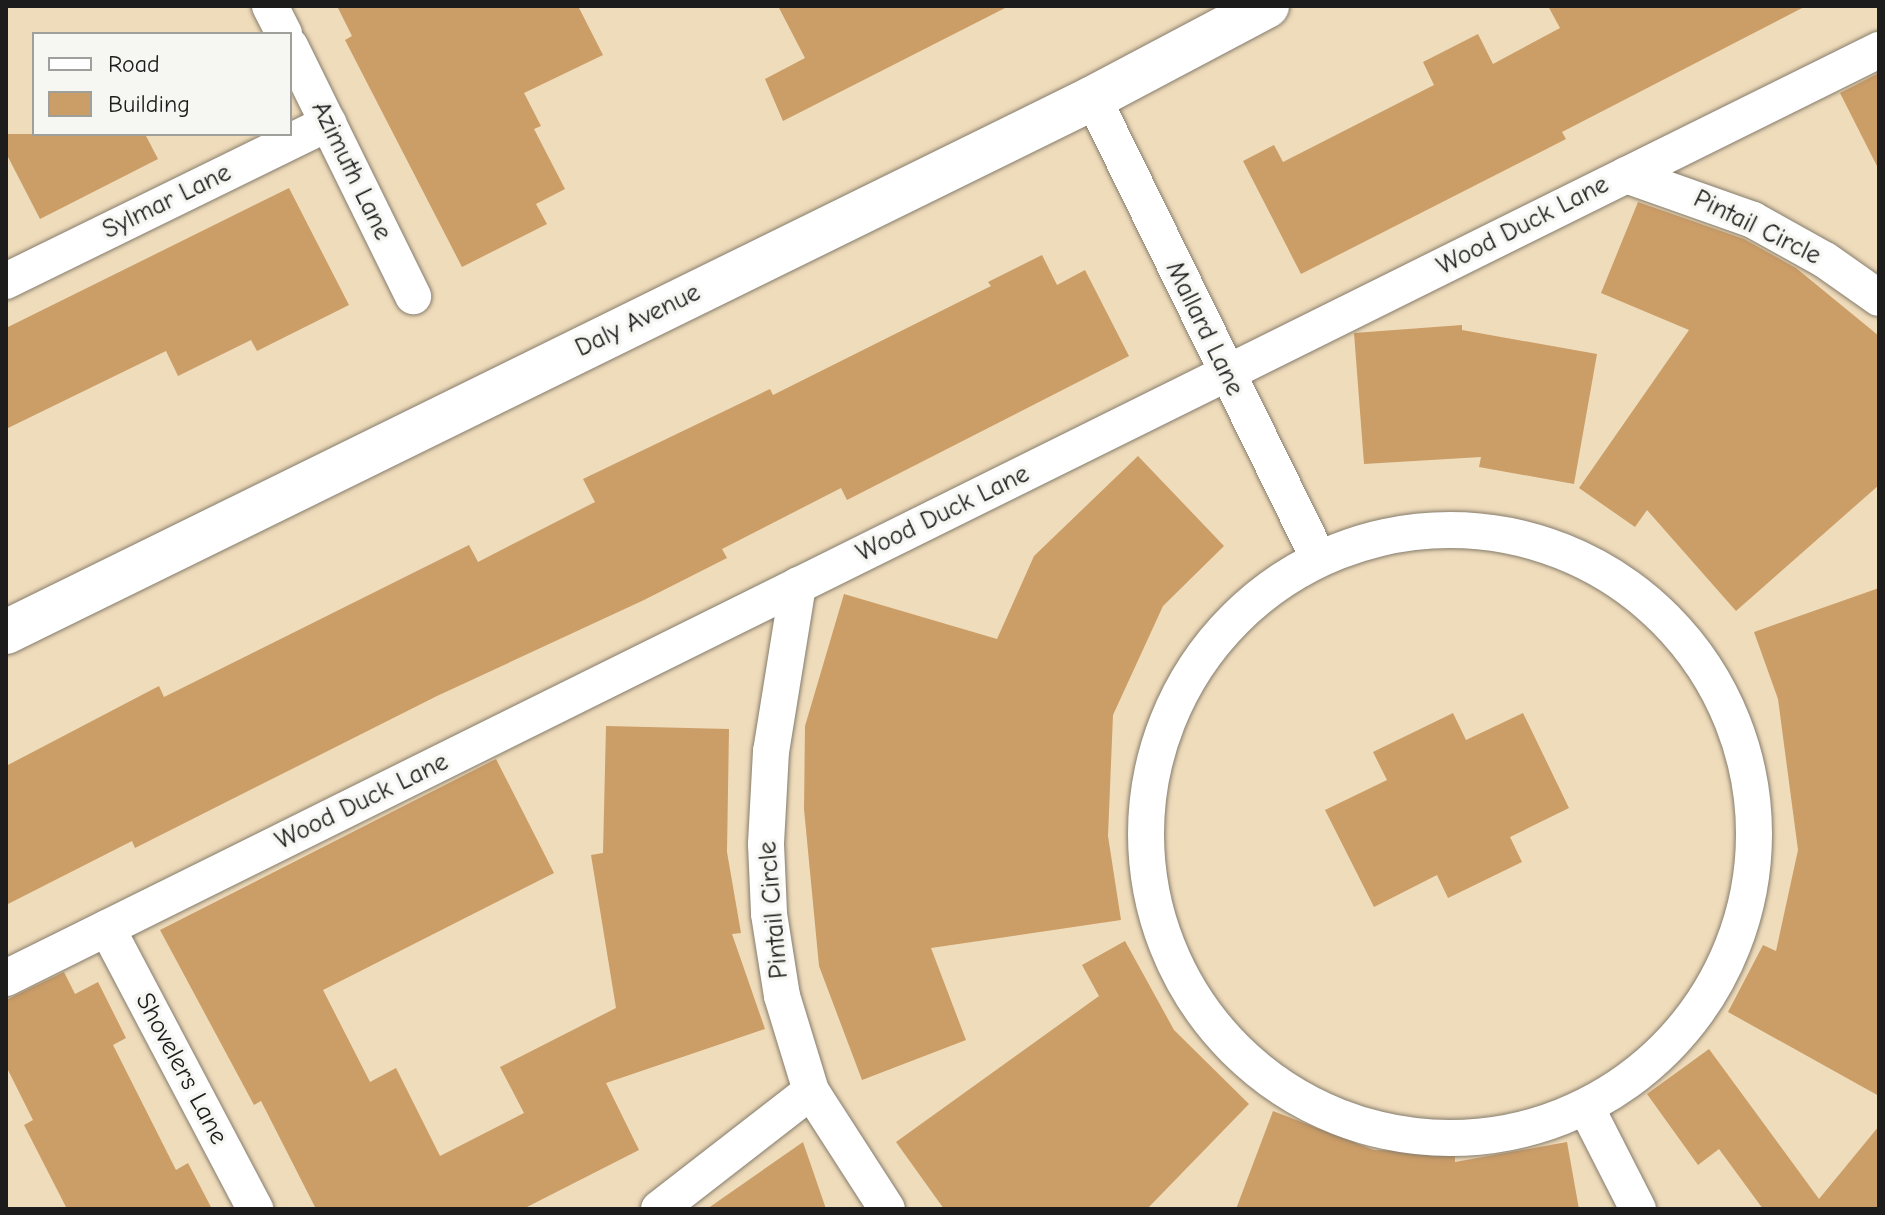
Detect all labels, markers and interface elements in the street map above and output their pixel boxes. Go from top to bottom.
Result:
legend [32,32,292,136]
text: Road [108,50,160,78]
text: Building [108,90,190,118]
street label: Azimuth Lane [304,97,398,245]
street label: Sylmar Lane [98,158,236,246]
street label: Wood Duck Lane [1432,169,1614,283]
street label: Pintail Circle [1688,184,1826,272]
street label: Mallard Lane [1158,257,1250,401]
street label: Daly Avenue [571,277,705,365]
street label: Wood Duck Lane [852,459,1034,569]
street label: Wood Duck Lane [271,747,453,857]
street label: Pintail Circle [752,840,796,980]
street label: Shovelers Lane [128,988,234,1150]

